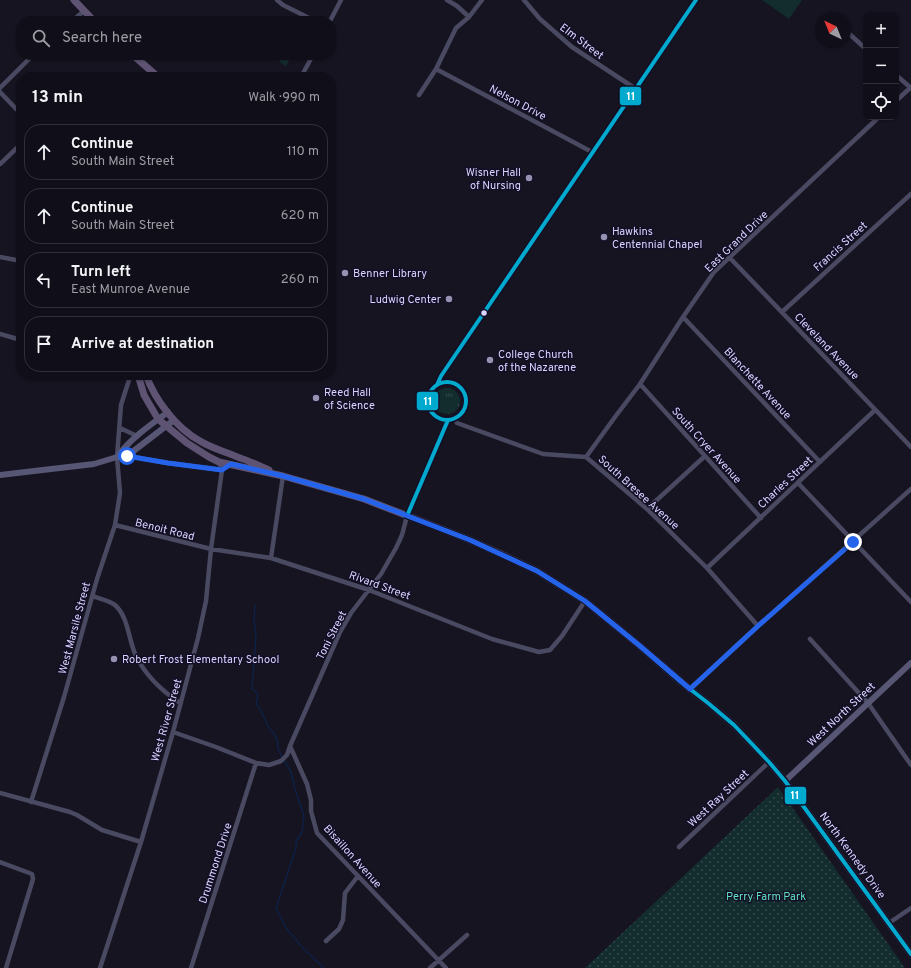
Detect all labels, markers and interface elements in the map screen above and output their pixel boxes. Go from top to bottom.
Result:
north arrow [815,12,851,48]
map controls [863,12,899,120]
button: + [863,12,899,48]
search box [16,16,336,60]
street label: Elm Street [557,21,606,63]
icon: search [30,27,52,49]
text: Search here [62,29,142,48]
button: − [863,48,899,84]
street label: Nelson Drive [487,82,549,124]
button: locate [863,84,899,120]
line badge: 11 [619,86,642,106]
text: 13 min [32,87,83,109]
text: Walk · 990 m [248,90,320,106]
text: 11 [627,90,635,104]
text: Continue [71,135,133,154]
icon: ahead [33,141,55,163]
text: 110 m [287,144,319,160]
text: South Main Street [71,154,175,170]
place label: Wisner Hall of Nursing [466,166,521,193]
marker: Wisner Hall of Nursing [524,173,534,183]
text: Continue [71,199,133,218]
icon: ahead [33,205,55,227]
text: 620 m [281,208,319,224]
street label: East Grand Drive [702,208,771,276]
text: South Main Street [71,218,175,234]
street label: Francis Street [811,219,871,275]
place label: Hawkins Centennial Chapel [612,225,702,252]
marker: Hawkins Centennial Chapel [599,232,609,242]
text: Turn left [71,263,131,282]
place label: Benner Library [353,267,427,281]
marker: Benner Library [340,268,350,278]
icon: left [33,269,55,291]
text: 260 m [281,272,319,288]
text: East Munroe Avenue [71,282,190,298]
place label: Ludwig Center [370,293,442,307]
marker: Ludwig Center [444,294,454,304]
unlabelled marker [479,308,489,318]
street label: Cleveland Avenue [791,310,862,383]
icon: arrive [33,333,55,355]
text: Arrive at destination [71,335,214,354]
street label: Blanchette Avenue [720,345,794,422]
place label: College Church of the Nazarene [498,348,576,375]
marker: College Church of the Nazarene [485,355,495,365]
place label: Reed Hall of Science [324,386,375,413]
line badge: 11 [416,391,439,411]
marker: Reed Hall of Science [311,393,321,403]
text: 11 [424,395,432,409]
street label: South Cryer Avenue [668,405,744,487]
route start [118,447,136,465]
street label: South Bresee Avenue [595,453,682,533]
street label: Charles Street [755,454,816,512]
street label: Benoit Road [134,516,196,544]
route end [844,533,862,551]
street label: Rivard Street [347,568,412,604]
street label: West Marsile Street [56,581,94,676]
street label: Toni Street [314,608,350,662]
place label: Robert Frost Elementary School [122,653,279,667]
marker: Robert Frost Elementary School [109,654,119,664]
street label: West River Street [148,677,185,763]
street label: West North Street [805,680,879,750]
street label: West Ray Street [685,767,752,831]
line badge: 11 [784,786,807,805]
text: 11 [791,789,799,803]
street label: North Kennedy Drive [816,810,888,902]
street label: Drummond Drive [196,821,236,906]
street label: Bisaillon Avenue [320,822,384,891]
park label: Perry Farm Park [726,890,806,904]

